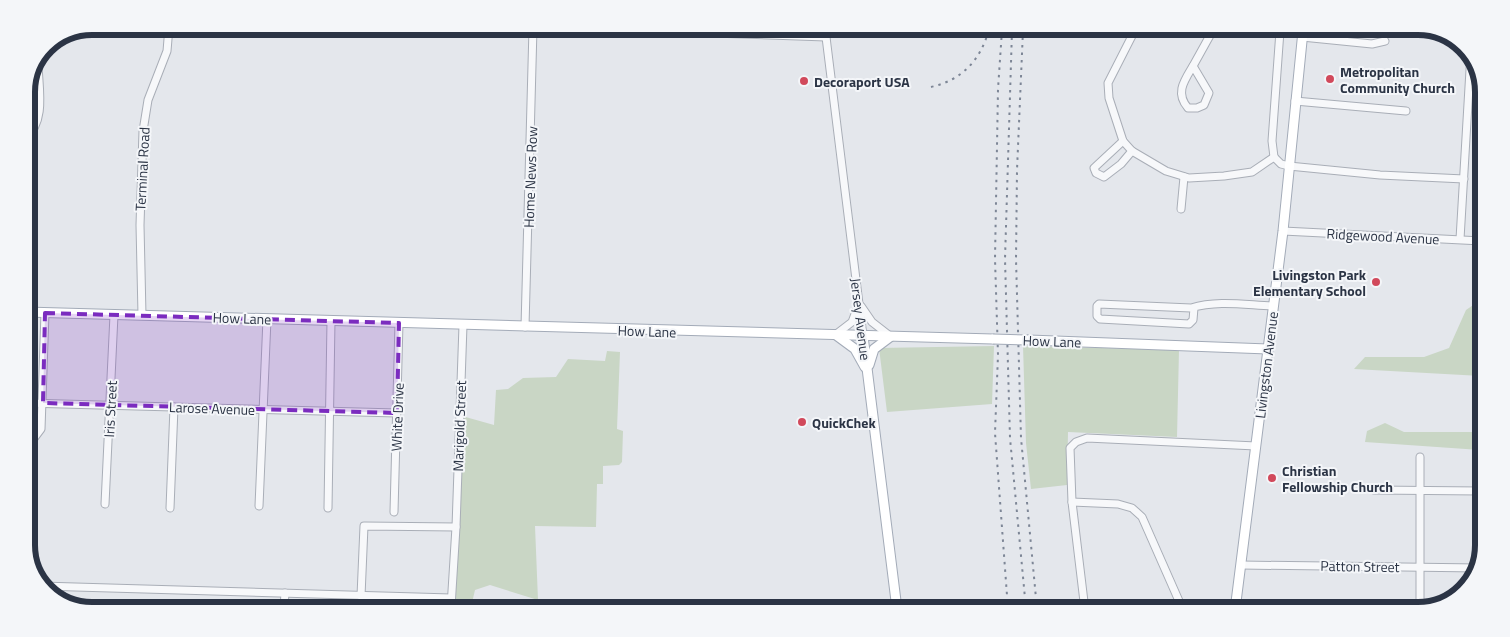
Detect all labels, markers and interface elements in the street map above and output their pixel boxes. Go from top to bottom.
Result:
place label: Metropolitan Community Church [1340,61,1455,98]
place label: Decoraport USA [814,71,910,92]
marker: Metropolitan Community Church [1324,73,1336,85]
marker: Decoraport USA [798,75,810,87]
street label: Home News Row [518,125,542,228]
street label: Terminal Road [129,127,155,211]
street label: Ridgewood Avenue [1326,223,1440,249]
place label: Livingston Park Elementary School [1253,264,1367,301]
marker: Livingston Park Elementary School [1370,276,1382,288]
street label: Jersey Avenue [846,277,876,361]
street label: How Lane [212,306,272,330]
street label: Livingston Avenue [1249,310,1283,420]
street label: How Lane [617,319,677,343]
street label: How Lane [1022,329,1082,353]
street label: Iris Street [98,380,122,438]
street label: Marigold Street [447,380,471,472]
street label: White Drive [385,382,409,452]
street label: Larose Avenue [169,396,255,420]
place label: QuickChek [812,412,876,433]
marker: QuickChek [796,416,808,428]
place label: Christian Fellowship Church [1282,460,1393,497]
marker: Christian Fellowship Church [1266,472,1278,484]
street label: Patton Street [1320,555,1400,577]

